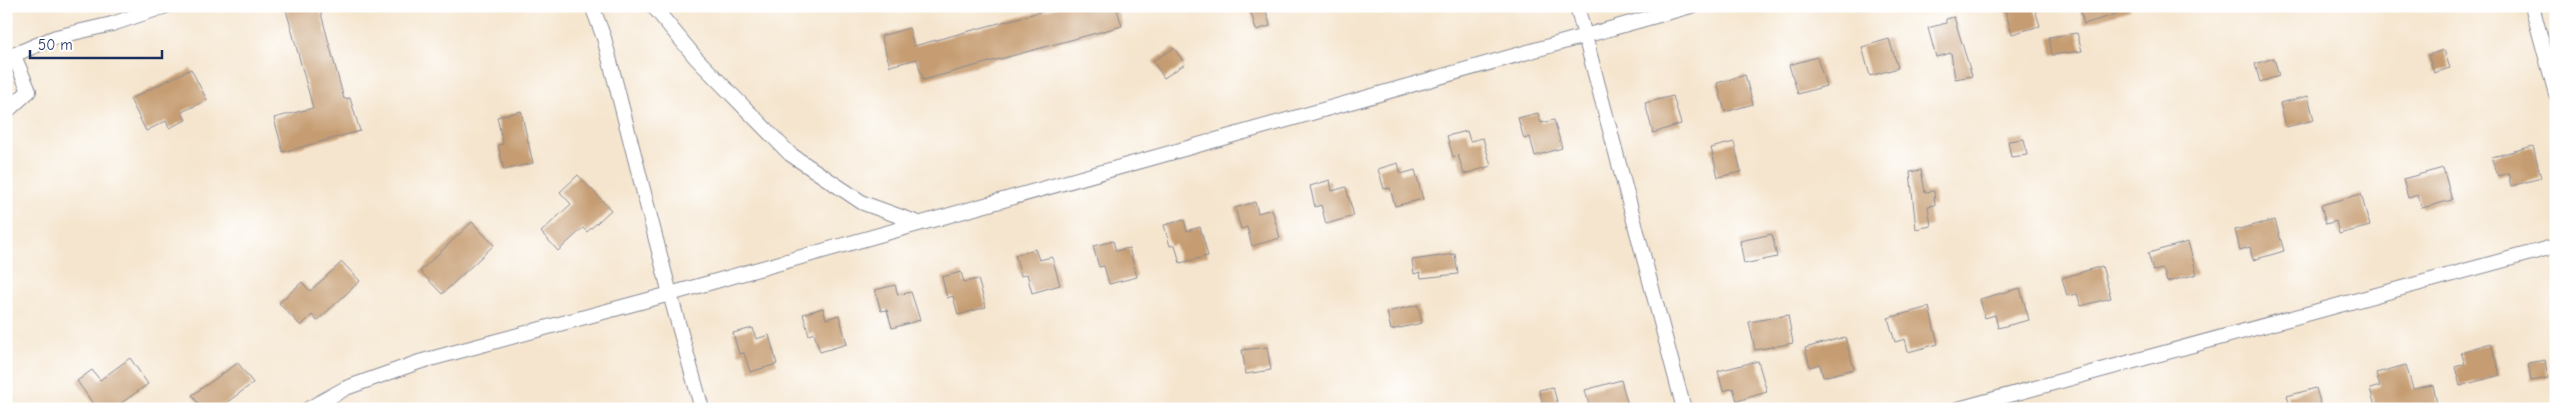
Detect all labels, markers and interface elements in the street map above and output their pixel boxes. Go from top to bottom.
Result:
scale bar [30,28,162,60]
text: 50 m [38,36,73,54]

